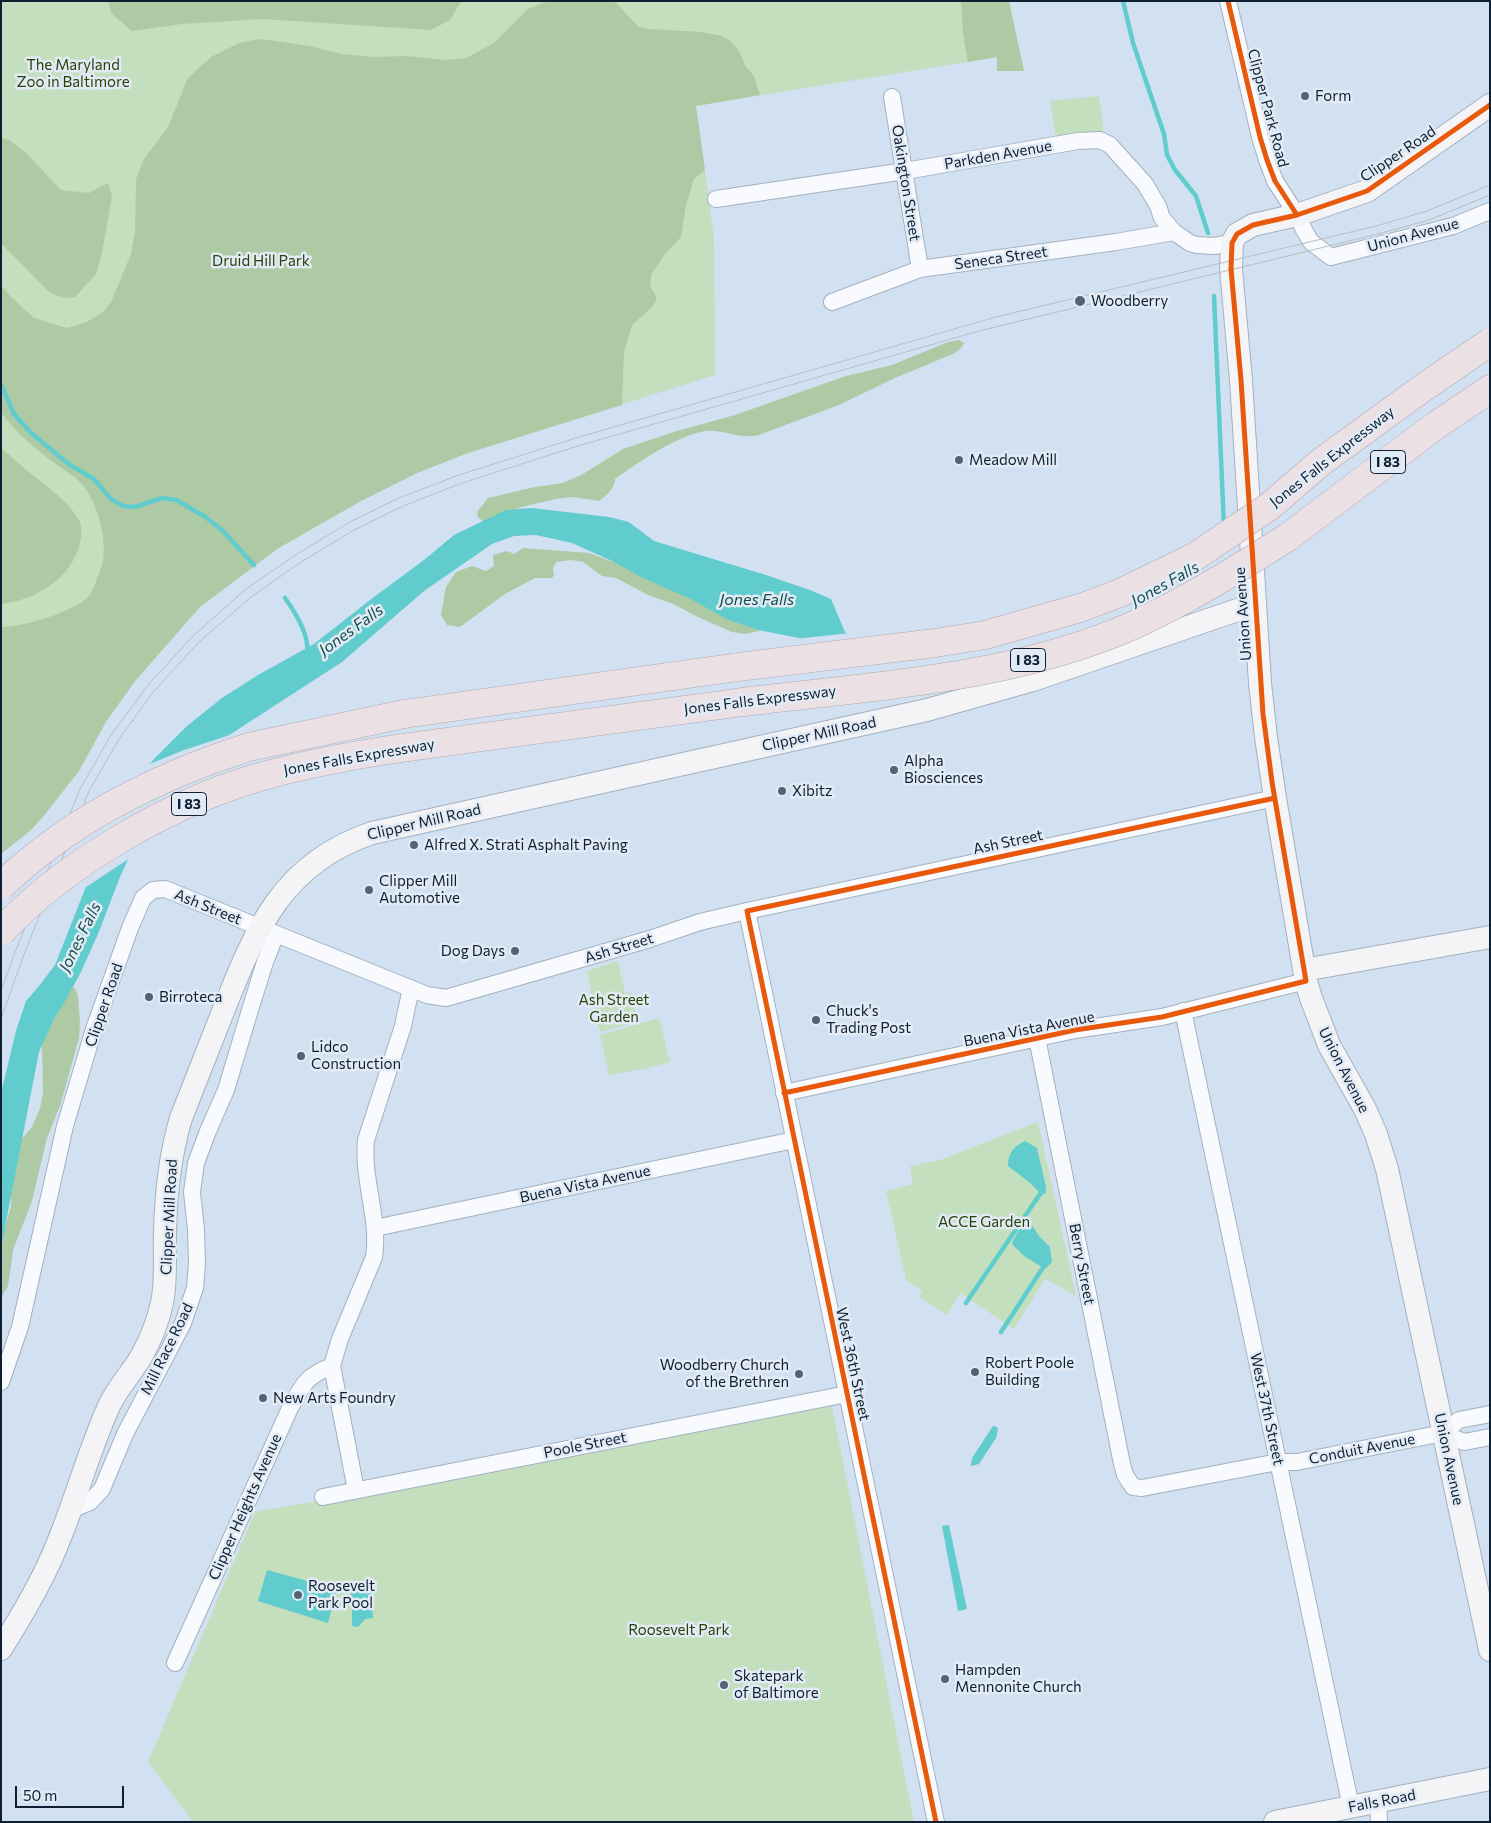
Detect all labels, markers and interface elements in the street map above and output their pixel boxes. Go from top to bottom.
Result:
street label: Clipper Park Road [1244,47,1292,169]
park label: The Maryland Zoo in Baltimore [16,56,130,91]
place label: Form [1315,87,1351,105]
marker: Form [1299,90,1311,102]
street label: Clipper Road [1357,122,1439,186]
street label: Oakington Street [888,123,924,243]
street label: Parkden Avenue [943,137,1053,173]
street label: Union Avenue [1365,214,1461,256]
street label: Seneca Street [953,243,1049,273]
park label: Druid Hill Park [212,252,310,270]
place label: Woodberry [1091,292,1168,310]
marker: Woodberry [1073,294,1087,308]
street label: Jones Falls Expressway [1266,403,1398,511]
place label: Meadow Mill [969,451,1057,469]
road number: I 83 [1370,451,1406,474]
marker: Meadow Mill [953,454,965,466]
water label: Jones Falls [1128,557,1202,611]
street label: Union Avenue [1231,567,1255,661]
water label: Jones Falls [720,590,794,610]
water label: Jones Falls [315,600,387,660]
road number: I 83 [1010,648,1046,672]
street label: Jones Falls Expressway [683,682,837,718]
street label: Clipper Mill Road [760,713,878,755]
street label: Jones Falls Expressway [282,735,436,779]
place label: Alpha Biosciences [904,752,983,787]
marker: Alpha Biosciences [888,764,900,776]
place label: Xibitz [792,782,832,800]
marker: Xibitz [776,785,788,797]
road number: I 83 [172,792,206,816]
street label: Clipper Mill Road [365,800,483,844]
street label: Ash Street [971,826,1045,858]
place label: Alfred X. Strati Asphalt Paving [424,836,628,854]
marker: Alfred X. Strati Asphalt Paving [408,839,420,851]
place label: Clipper Mill Automotive [379,872,460,907]
marker: Clipper Mill Automotive [363,884,375,896]
street label: Ash Street [172,885,244,929]
water label: Jones Falls [55,899,105,975]
street label: Ash Street [582,929,656,967]
place label: Dog Days [441,942,505,960]
marker: Dog Days [509,945,521,957]
street label: Clipper Road [81,961,127,1049]
place label: Birroteca [159,988,222,1006]
marker: Birroteca [143,991,155,1003]
park label: Ash Street Garden [578,991,650,1026]
place label: Chuck's Trading Post [826,1002,911,1037]
street label: Buena Vista Avenue [962,1007,1096,1051]
marker: Chuck's Trading Post [810,1014,822,1026]
street label: Union Avenue [1315,1024,1373,1116]
place label: Lidco Construction [311,1038,401,1073]
marker: Lidco Construction [295,1050,307,1062]
street label: Clipper Mill Road [157,1159,181,1275]
street label: Buena Vista Avenue [518,1161,652,1207]
park label: ACCE Garden [938,1213,1030,1231]
street label: Berry Street [1065,1222,1099,1306]
street label: Mill Race Road [137,1300,197,1398]
street label: West 36th Street [832,1306,874,1422]
street label: West 37th Street [1246,1351,1288,1467]
place label: Robert Poole Building [985,1354,1074,1389]
place label: Woodberry Church of the Brethren [660,1356,789,1391]
marker: Robert Poole Building [969,1366,981,1378]
marker: Woodberry Church of the Brethren [793,1368,805,1380]
place label: New Arts Foundry [273,1389,396,1407]
marker: New Arts Foundry [257,1392,269,1404]
street label: Union Avenue [1430,1411,1468,1507]
street label: Poole Street [542,1428,628,1462]
street label: Conduit Avenue [1307,1430,1417,1468]
street label: Clipper Heights Avenue [205,1431,285,1583]
place label: Roosevelt Park Pool [308,1577,375,1612]
marker: Roosevelt Park Pool [292,1589,304,1601]
park label: Roosevelt Park [628,1621,730,1639]
place label: Hampden Mennonite Church [955,1661,1082,1696]
place label: Skatepark of Baltimore [734,1667,819,1702]
marker: Hampden Mennonite Church [939,1673,951,1685]
marker: Skatepark of Baltimore [718,1679,730,1691]
scale bar [18,1776,126,1808]
text: 50 m [23,1786,57,1804]
street label: Falls Road [1347,1786,1417,1816]

